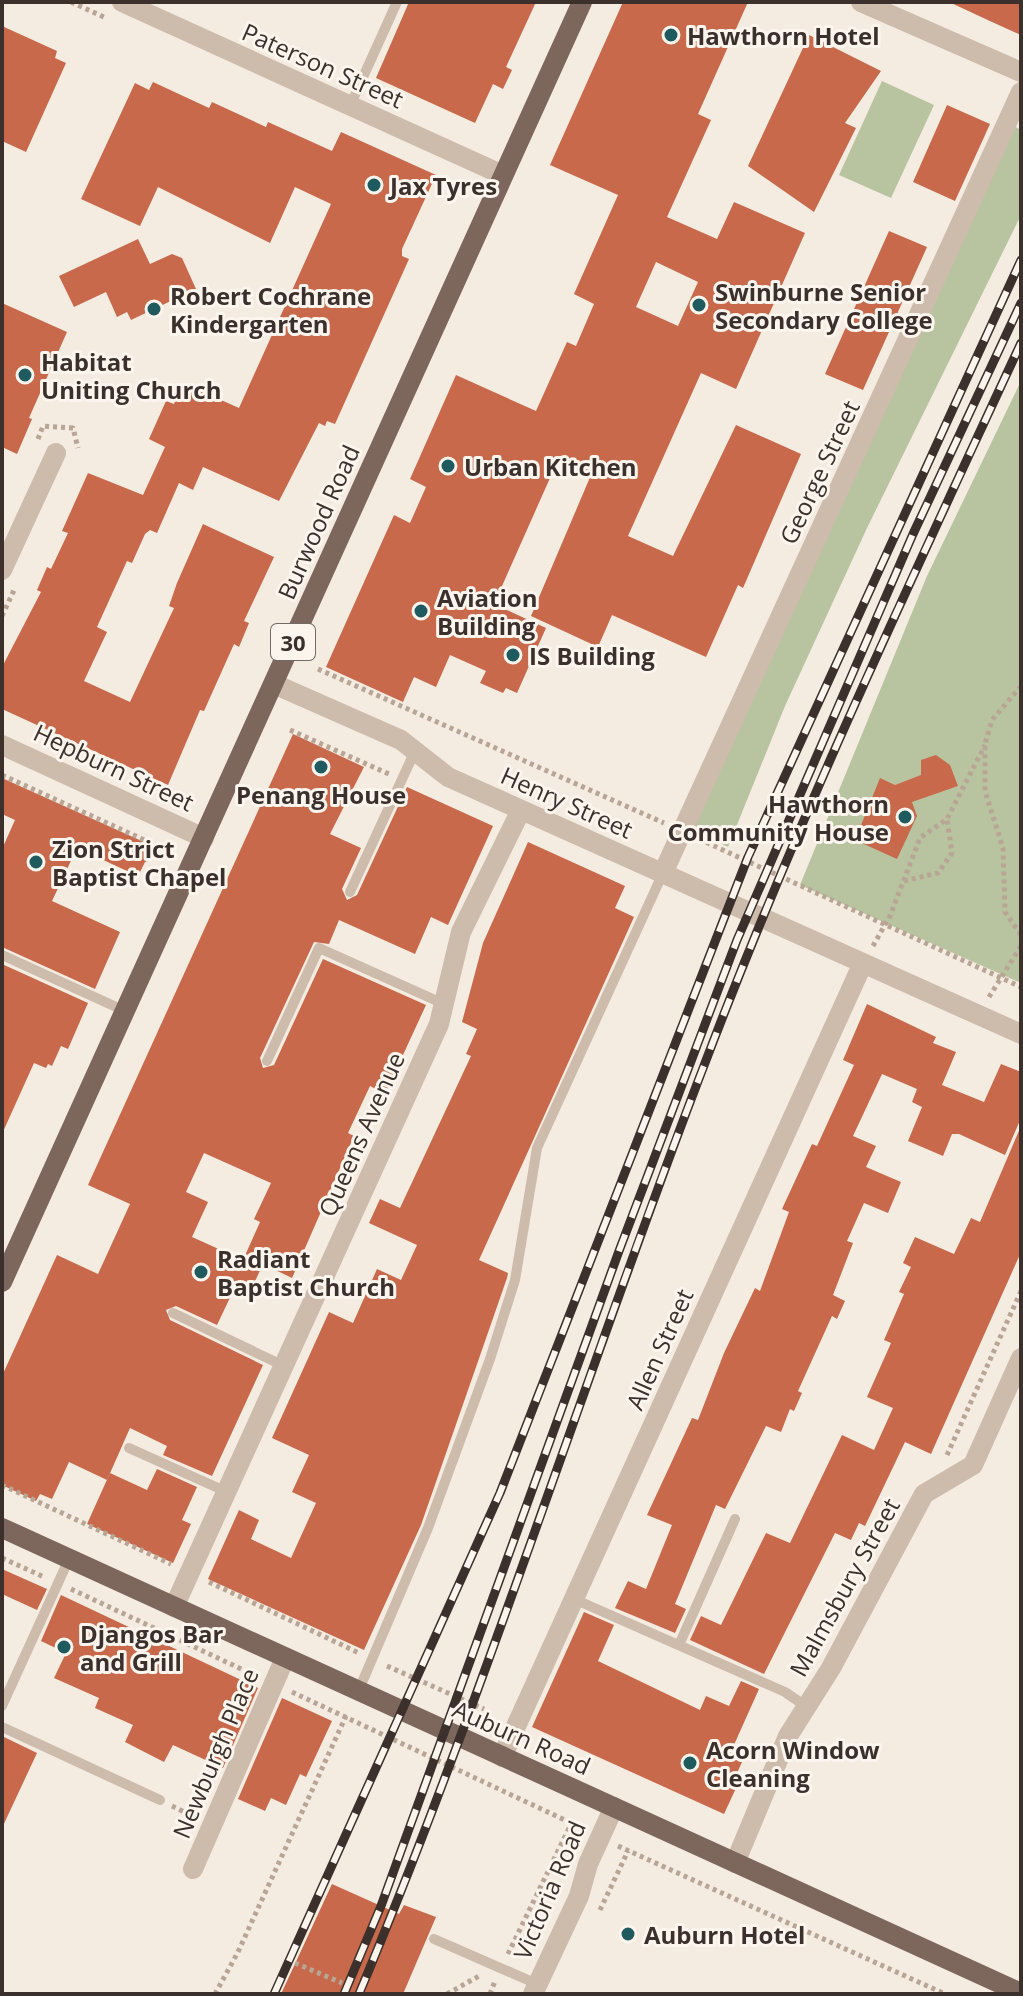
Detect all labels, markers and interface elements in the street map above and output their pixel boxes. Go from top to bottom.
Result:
street label: Paterson Street [237,15,409,115]
place label: Hawthorn Hotel [687,19,880,52]
marker: Hawthorn Hotel [662,26,680,44]
place label: Jax Tyres [388,169,497,202]
marker: Jax Tyres [365,176,383,194]
place label: Swinburne Senior Secondary College [715,275,933,336]
place label: Robert Cochrane Kindergarten [170,279,371,340]
marker: Swinburne Senior Secondary College [690,296,708,314]
marker: Robert Cochrane Kindergarten [145,300,163,318]
place label: Habitat Uniting Church [41,345,221,406]
marker: Habitat Uniting Church [16,366,34,384]
street label: George Street [771,395,867,549]
street label: Burwood Road [269,440,367,604]
place label: Urban Kitchen [464,450,636,483]
marker: Urban Kitchen [439,457,457,475]
place label: Aviation Building [437,581,537,642]
marker: Aviation Building [412,602,430,620]
road number: 30 [271,624,315,660]
place label: IS Building [529,639,655,672]
marker: IS Building [504,646,522,664]
street label: Hepburn Street [29,715,199,819]
marker: Penang House [312,758,330,776]
street label: Henry Street [496,758,638,846]
place label: Penang House [236,778,406,811]
place label: Hawthorn Community House [667,787,889,848]
marker: Hawthorn Community House [896,808,914,826]
place label: Zion Strict Baptist Chapel [52,832,226,893]
marker: Zion Strict Baptist Chapel [27,853,45,871]
street label: Queens Avenue [310,1047,412,1221]
place label: Radiant Baptist Church [217,1242,395,1303]
marker: Radiant Baptist Church [192,1263,210,1281]
street label: Allen Street [618,1283,700,1415]
street label: Malmsbury Street [781,1492,907,1682]
place label: Djangos Bar and Grill [80,1617,224,1678]
marker: Djangos Bar and Grill [55,1638,73,1656]
street label: Newburgh Place [164,1663,266,1843]
street label: Auburn Road [448,1692,596,1782]
place label: Acorn Window Cleaning [706,1733,880,1794]
marker: Acorn Window Cleaning [681,1754,699,1772]
street label: Victoria Road [505,1816,593,1964]
place label: Auburn Hotel [644,1918,805,1951]
marker: Auburn Hotel [619,1925,637,1943]

